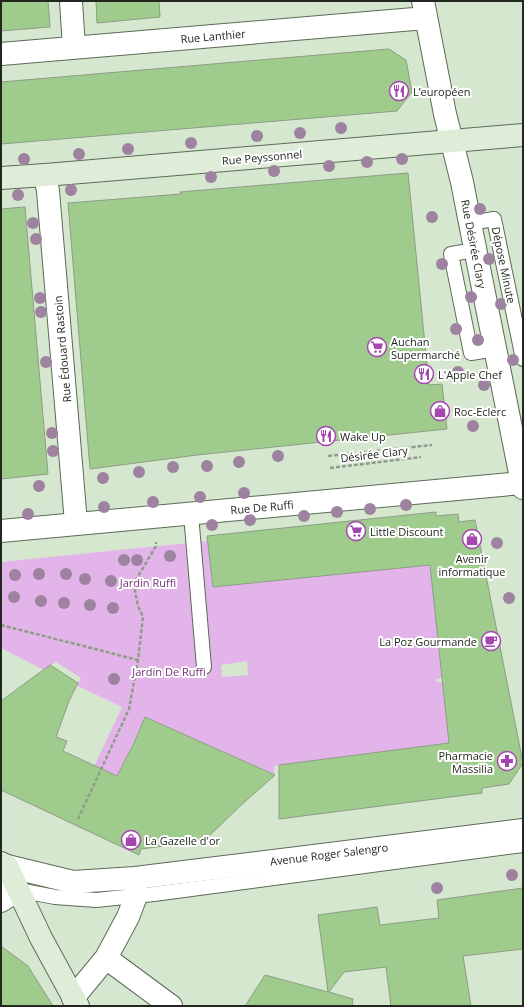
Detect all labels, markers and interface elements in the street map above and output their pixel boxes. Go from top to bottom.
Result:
street label: Rue Lanthier [180,26,247,46]
restaurant icon: L’européen [388,80,410,102]
place label: L’européen [413,84,470,99]
street label: Rue Peyssonnel [221,146,303,168]
street label: Rue Désirée Clary [458,198,490,290]
street label: Dépose Minute [489,225,519,305]
street label: Rue Édouard Rastoin [50,295,74,403]
place label: Auchan Supermarché [391,334,460,362]
supermarket icon: Auchan Supermarché [366,336,388,358]
restaurant icon: L'Apple Chef [413,363,435,385]
place label: L'Apple Chef [438,367,503,382]
shop icon: Roc-Eclerc [429,400,451,422]
place label: Roc-Eclerc [454,404,506,419]
restaurant icon: Wake Up [315,425,337,447]
place label: Wake Up [340,429,386,444]
street label: Désirée Clary [339,442,409,466]
street label: Rue De Ruffi [230,497,294,517]
supermarket icon: Little Discount [345,520,367,542]
place label: Little Discount [370,524,444,539]
shop icon: Avenir informatique [461,528,483,550]
place label: Avenir informatique [439,551,505,579]
park label: Jardin Ruffi [119,575,176,590]
cafe icon: La Poz Gourmande [480,630,502,652]
place label: La Poz Gourmande [379,634,477,649]
park label: Jardin De Ruffi [131,664,206,679]
place label: Pharmacie Massilia [439,748,493,776]
pharmacy icon: Pharmacie Massilia [496,750,518,772]
shop icon: La Gazelle d'or [120,829,142,851]
place label: La Gazelle d'or [145,833,221,848]
street label: Avenue Roger Salengro [269,839,389,869]

